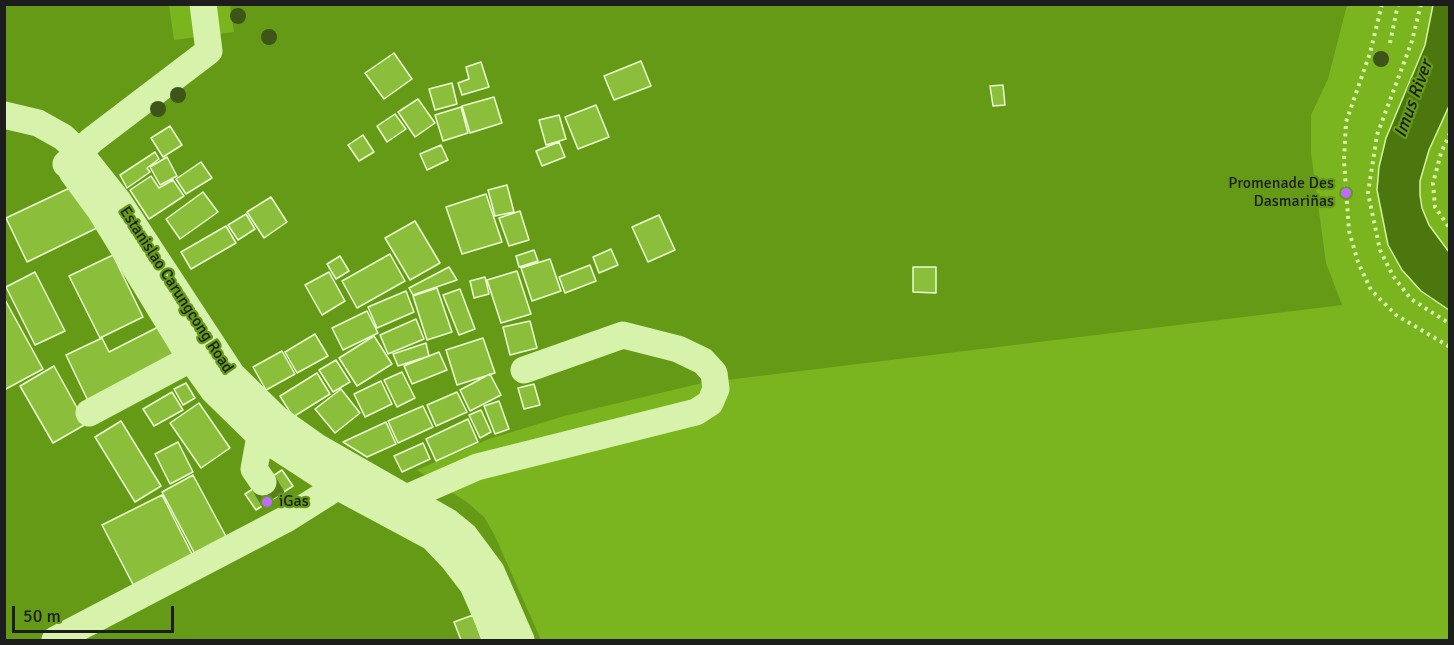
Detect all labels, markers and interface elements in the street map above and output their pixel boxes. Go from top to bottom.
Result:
water label: Imus River [1390,58,1438,140]
place label: Promenade Des Dasmariñas [1228,174,1334,212]
marker: Promenade Des Dasmariñas [1339,186,1353,200]
street label: Estanislao Carungcong Road [115,203,237,377]
place label: iGas [279,492,309,512]
marker: iGas [260,495,274,509]
scale bar [15,594,177,632]
text: 50 m [23,605,61,627]

